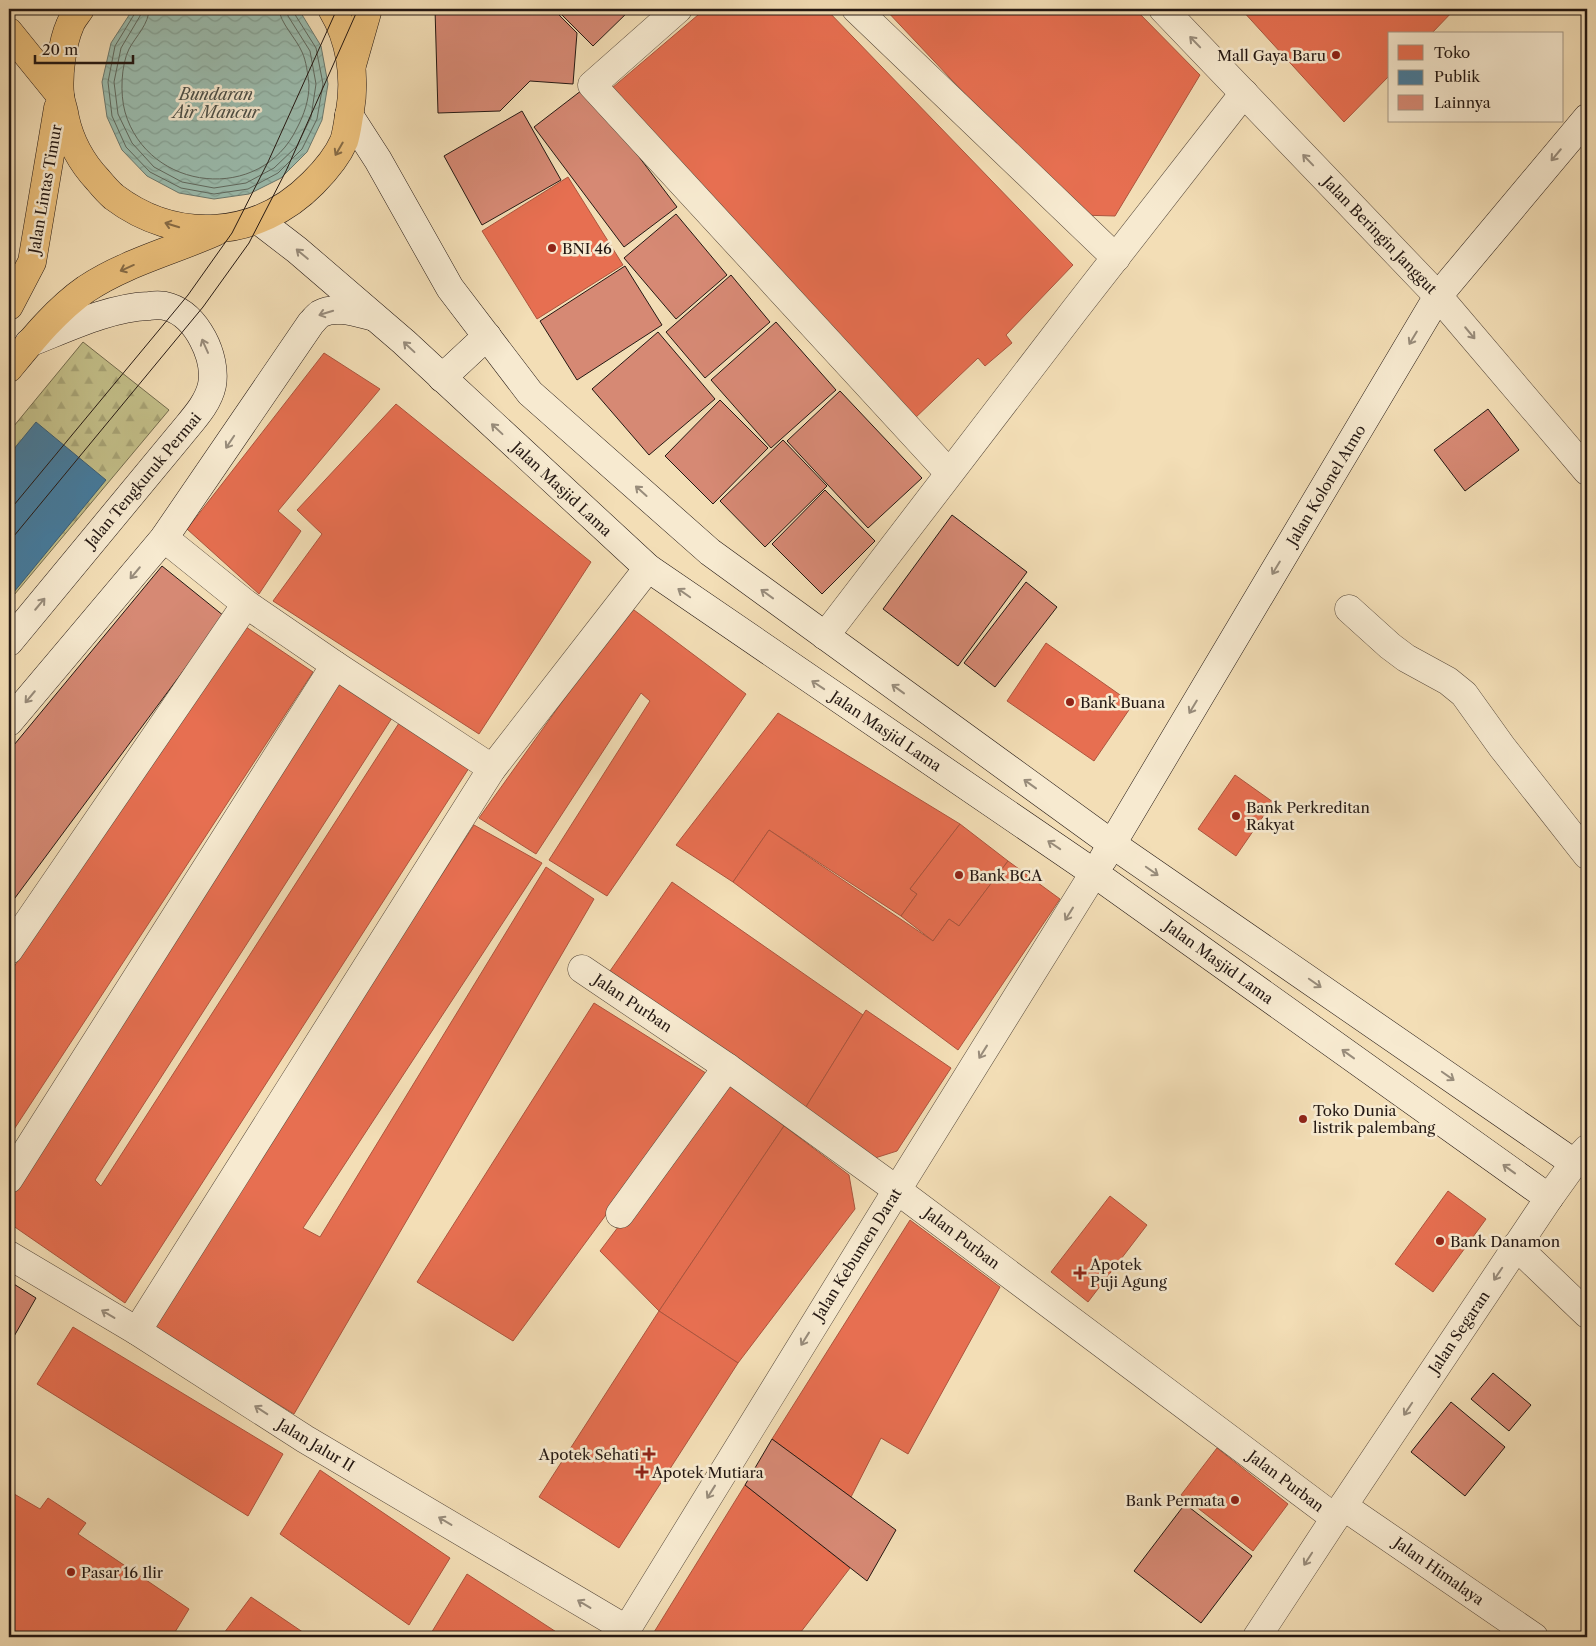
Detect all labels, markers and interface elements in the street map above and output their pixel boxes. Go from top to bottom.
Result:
scale bar [35,32,132,64]
legend [1388,32,1564,122]
one-way arrow [1189,36,1201,49]
text: 20 m [42,40,78,59]
text: Toko [1434,43,1470,62]
place label: Mall Gaya Baru [1217,46,1326,65]
marker: Mall Gaya Baru [1330,49,1342,61]
text: Publik [1434,67,1481,86]
water label: Bundaran Air Mancur [170,84,261,122]
text: Lainnya [1434,93,1491,112]
street label: Jalan Lintas Timur [24,122,66,257]
one-way arrow [333,142,343,156]
one-way arrow [1551,148,1562,161]
one-way arrow [1302,153,1314,166]
street label: Jalan Beringin Janggut [1317,171,1442,298]
one-way arrow [164,219,180,229]
place label: BNI 46 [562,239,612,258]
marker: BNI 46 [546,242,558,254]
one-way arrow [296,248,309,260]
one-way arrow [120,264,135,274]
one-way arrow [319,309,335,319]
one-way arrow [1464,327,1475,340]
one-way arrow [1408,330,1418,345]
one-way arrow [200,339,210,354]
one-way arrow [402,341,415,353]
street label: Jalan Tengkuruk Permai [80,408,205,553]
street label: Jalan Kolonel Atmo [1281,421,1370,551]
one-way arrow [490,423,503,435]
one-way arrow [225,434,235,448]
street label: Jalan Masjid Lama [507,436,616,540]
one-way arrow [634,485,647,497]
one-way arrow [1271,560,1281,574]
one-way arrow [129,566,140,579]
one-way arrow [678,588,692,598]
one-way arrow [761,588,774,599]
one-way arrow [34,598,45,611]
one-way arrow [812,680,826,690]
one-way arrow [892,684,906,694]
street label: Jalan Masjid Lama [825,686,945,775]
one-way arrow [24,690,35,703]
place label: Bank Buana [1080,693,1165,712]
marker: Bank Buana [1064,696,1076,708]
one-way arrow [1188,700,1198,714]
one-way arrow [1023,779,1037,789]
place label: Bank Perkreditan Rakyat [1246,798,1370,834]
marker: Bank Perkreditan Rakyat [1230,810,1242,822]
one-way arrow [1047,840,1061,851]
place label: Bank BCA [969,866,1043,885]
one-way arrow [1145,866,1159,876]
marker: Bank BCA [953,869,965,881]
one-way arrow [1063,907,1073,921]
street label: Jalan Masjid Lama [1159,915,1277,1008]
street label: Jalan Purban [588,969,676,1037]
one-way arrow [1307,978,1321,988]
one-way arrow [977,1045,988,1059]
one-way arrow [1342,1049,1355,1060]
one-way arrow [1441,1071,1455,1081]
place label: Toko Dunia listrik palembang [1313,1101,1435,1137]
marker: Toko Dunia listrik palembang [1297,1113,1309,1125]
one-way arrow [1502,1164,1516,1174]
street label: Jalan Kebumen Darat [808,1184,906,1325]
street label: Jalan Purban [919,1202,1004,1273]
place label: Bank Danamon [1450,1232,1561,1251]
marker: Bank Danamon [1434,1235,1446,1247]
place label: Apotek Puji Agung [1089,1255,1167,1291]
one-way arrow [1493,1266,1503,1280]
marker: Apotek Puji Agung [1074,1267,1086,1279]
street label: Jalan Segaran [1423,1287,1494,1379]
one-way arrow [102,1309,116,1319]
one-way arrow [799,1332,810,1346]
one-way arrow [1403,1402,1413,1416]
one-way arrow [254,1405,268,1415]
street label: Jalan Jalur II [272,1413,358,1475]
place label: Apotek Sehati [538,1445,639,1464]
street label: Jalan Purban [1243,1445,1328,1516]
marker: Apotek Sehati [643,1448,655,1460]
place label: Apotek Mutiara [651,1463,764,1482]
marker: Apotek Mutiara [636,1466,648,1478]
one-way arrow [705,1485,715,1499]
place label: Bank Permata [1126,1491,1225,1510]
marker: Bank Permata [1229,1494,1241,1506]
one-way arrow [438,1516,452,1526]
street label: Jalan Himalaya [1389,1532,1488,1609]
one-way arrow [1303,1551,1313,1565]
place label: Pasar 16 Ilir [81,1563,164,1582]
marker: Pasar 16 Ilir [65,1566,77,1578]
one-way arrow [578,1599,592,1609]

